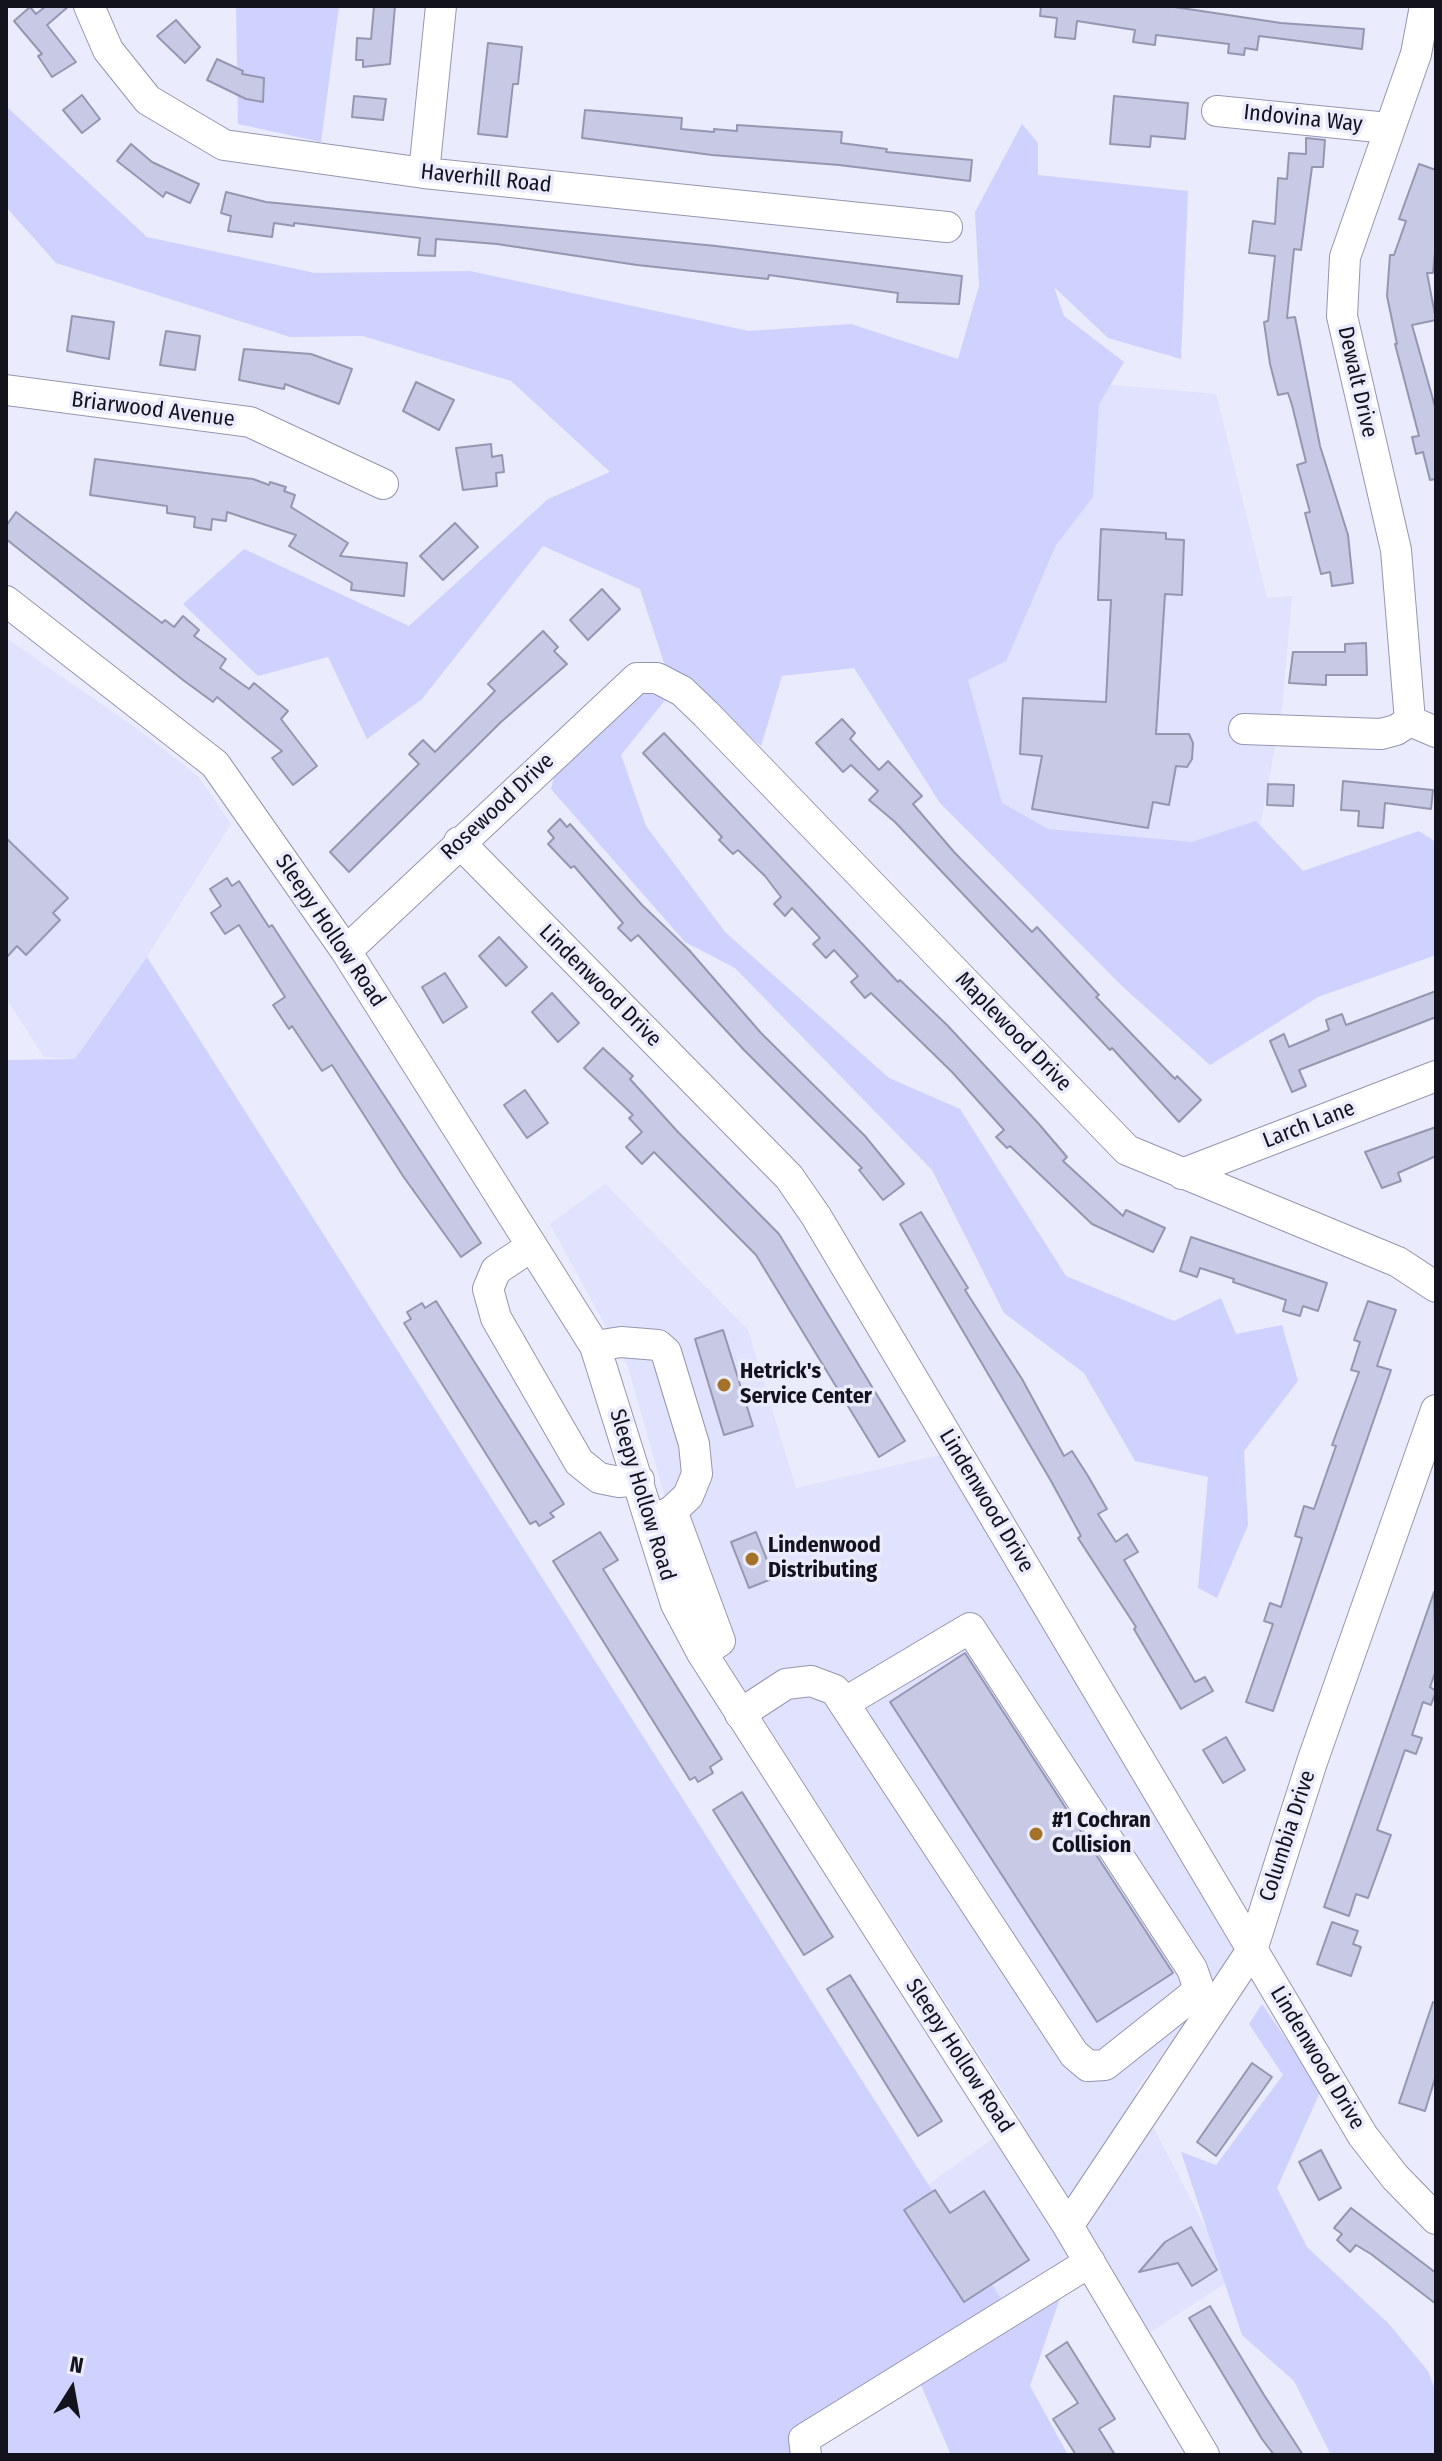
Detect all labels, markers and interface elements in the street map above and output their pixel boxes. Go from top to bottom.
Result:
street label: Indovina Way [1242,100,1364,138]
street label: Haverhill Road [419,159,553,199]
street label: Dewalt Drive [1331,324,1383,440]
street label: Briarwood Avenue [70,387,236,433]
street label: Rosewood Drive [436,748,560,866]
street label: Sleepy Hollow Road [269,850,391,1012]
street label: Lindenwood Drive [533,919,667,1053]
street label: Maplewood Drive [949,967,1077,1097]
street label: Larch Lane [1259,1095,1359,1155]
place label: Hetrick's Service Center [740,1359,872,1410]
marker: Hetrick's Service Center [715,1376,733,1394]
street label: Sleepy Hollow Road [603,1406,681,1584]
street label: Lindenwood Drive [933,1425,1039,1577]
place label: Lindenwood Distributing [768,1533,881,1584]
marker: Lindenwood Distributing [743,1550,761,1568]
street label: Columbia Drive [1254,1767,1322,1905]
place label: #1 Cochran Collision [1052,1808,1151,1860]
marker: #1 Cochran Collision [1027,1825,1045,1843]
street label: Sleepy Hollow Road [899,1974,1019,2138]
street label: Lindenwood Drive [1264,1982,1370,2134]
north arrow [32,2349,112,2429]
text: N [68,2350,86,2379]

